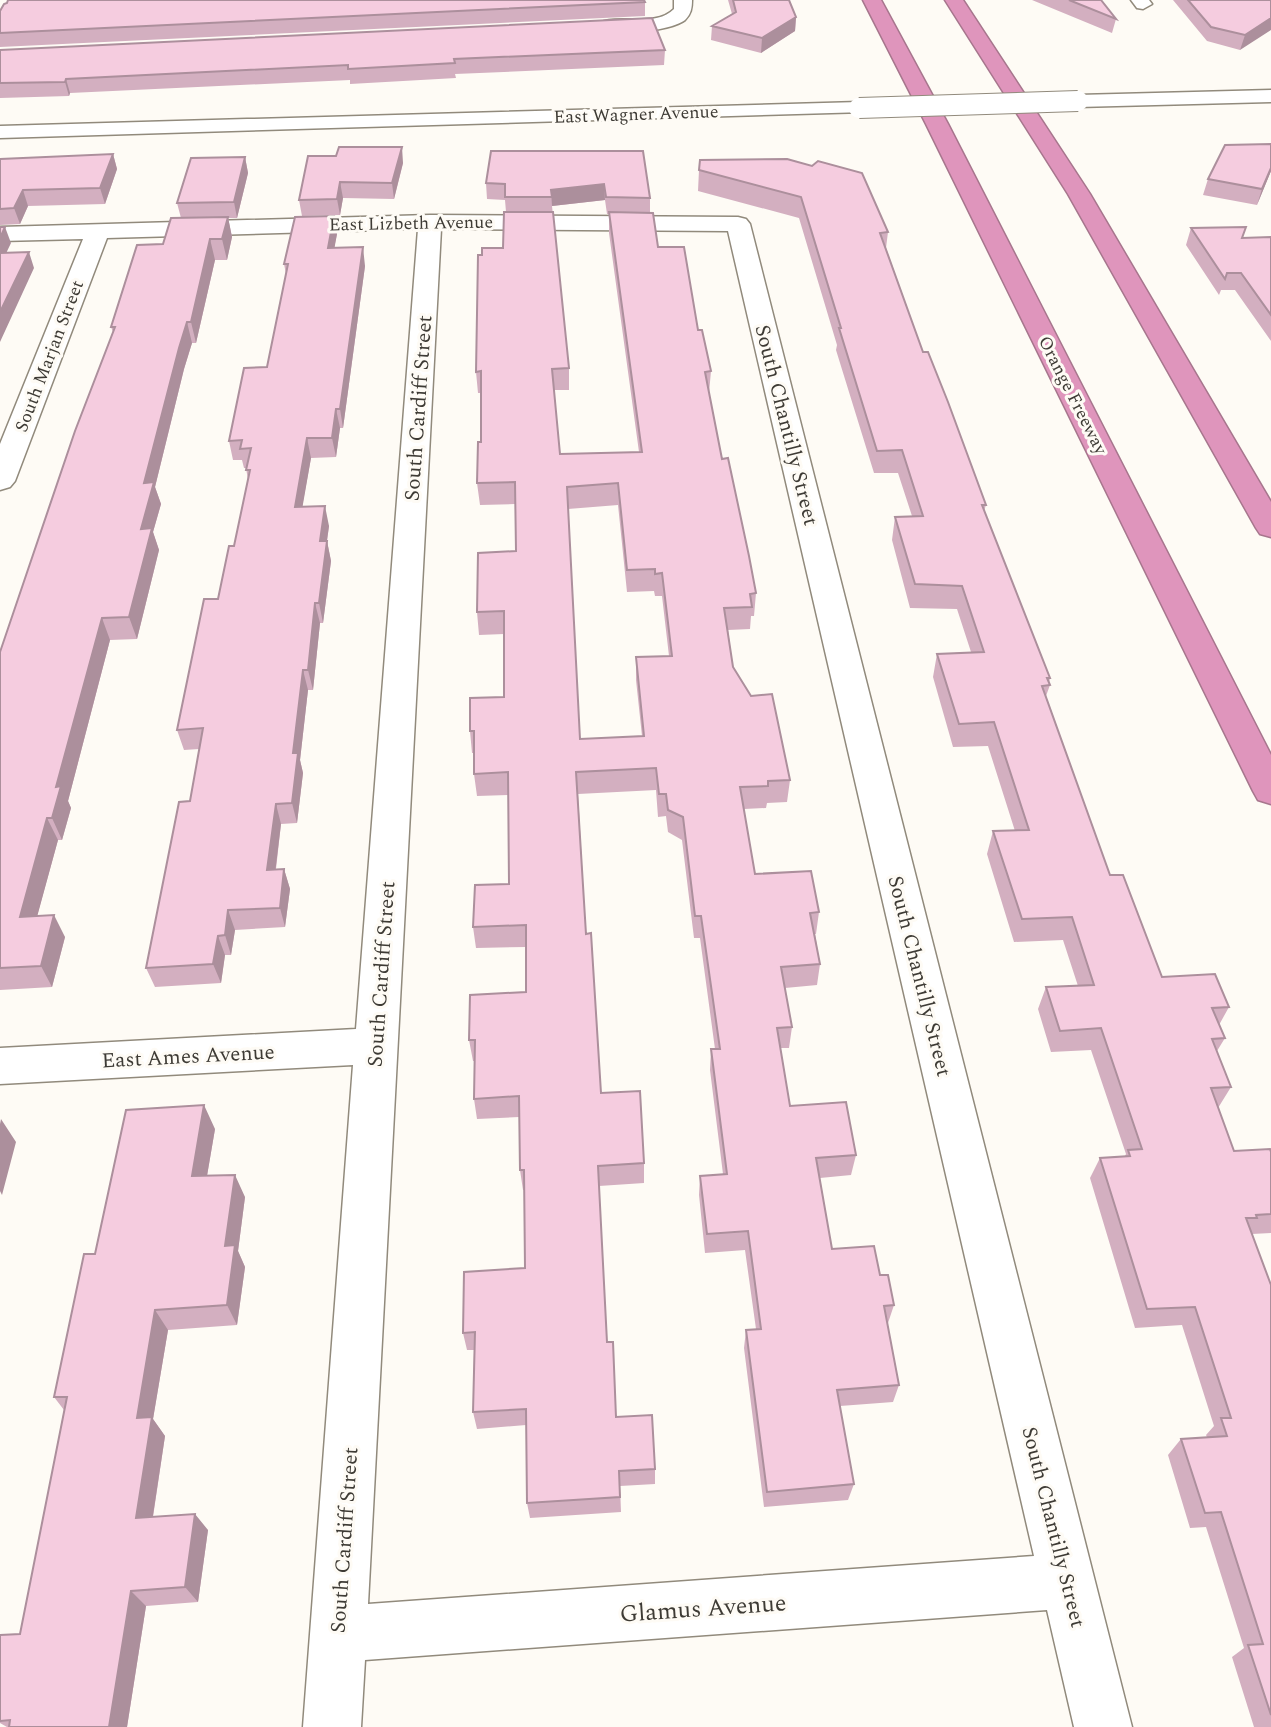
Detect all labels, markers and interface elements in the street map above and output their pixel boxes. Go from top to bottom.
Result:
street label: East Wagner Avenue [553,98,719,131]
street label: East Lizbeth Avenue [329,209,493,238]
street label: South Marjan Street [8,276,91,436]
street label: South Cardiff Street [397,314,441,502]
street label: South Chantilly Street [746,321,827,529]
street label: Orange Freeway [1031,331,1115,460]
street label: South Chantilly Street [879,872,960,1080]
street label: South Cardiff Street [360,880,404,1068]
street label: East Ames Avenue [101,1036,275,1078]
street label: South Chantilly Street [1013,1423,1094,1631]
street label: South Cardiff Street [323,1446,367,1634]
street label: Glamus Avenue [619,1585,788,1633]

